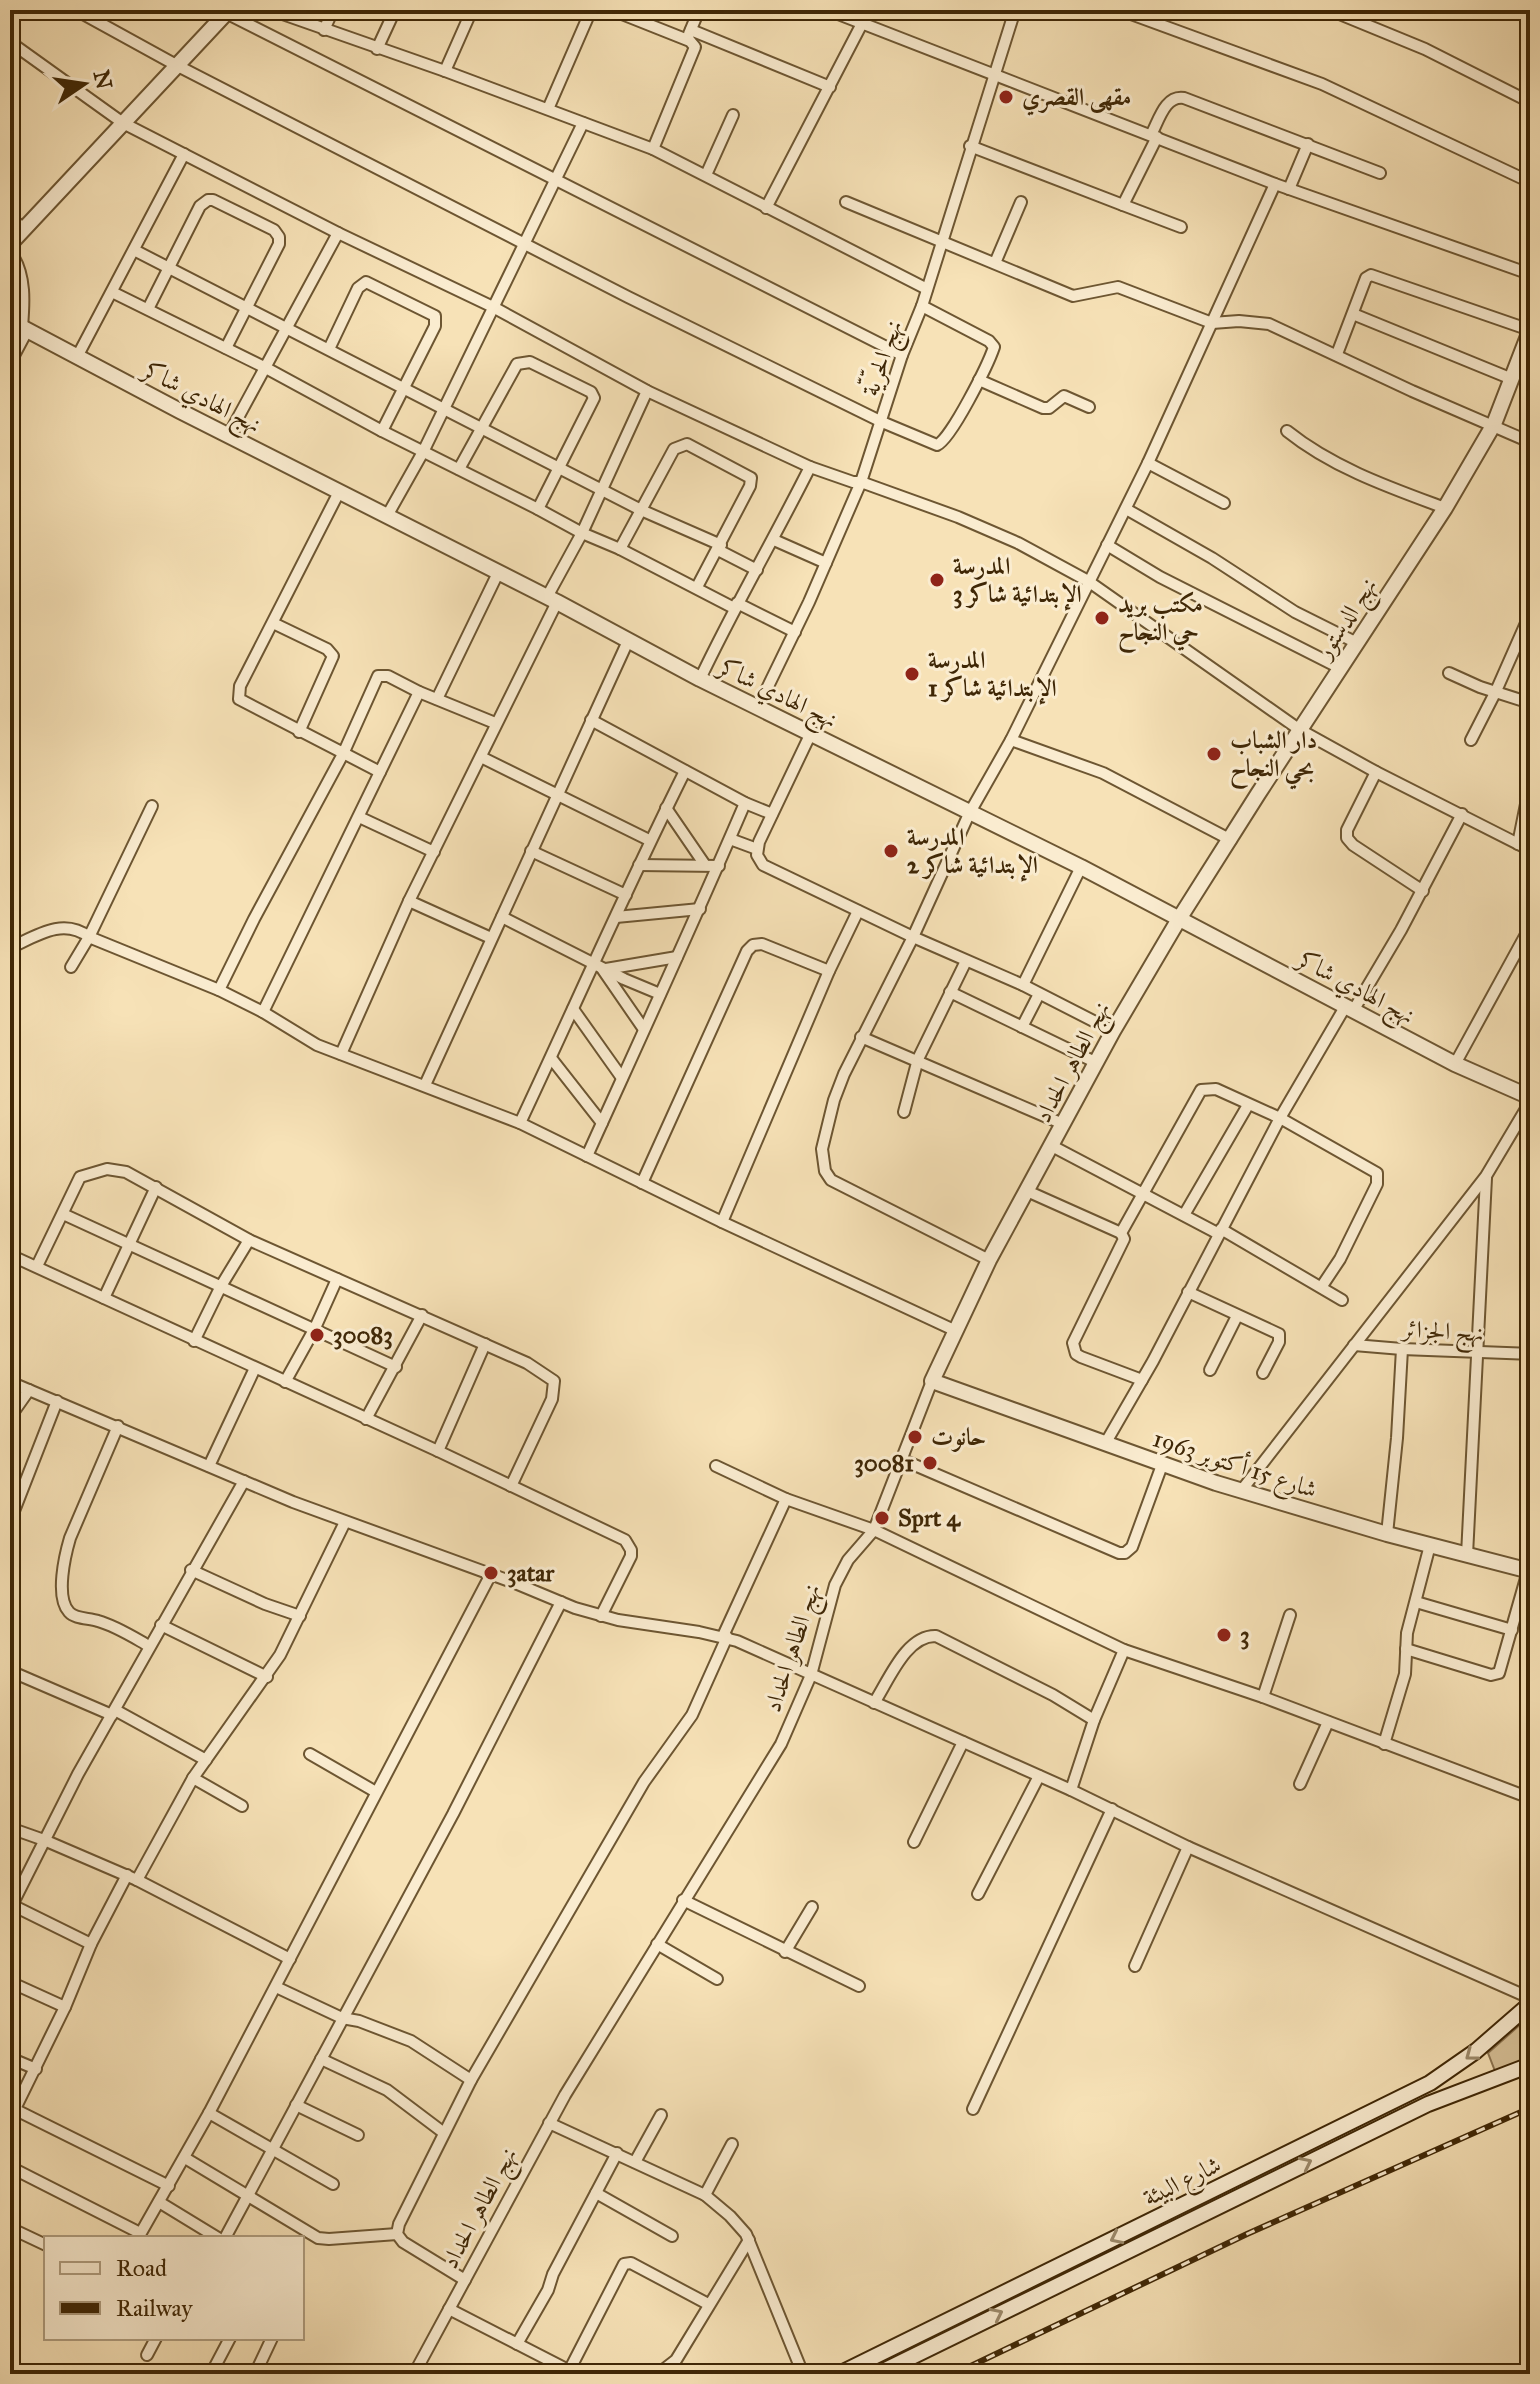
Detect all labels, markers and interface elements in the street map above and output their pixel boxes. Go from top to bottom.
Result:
north arrow [44,44,124,124]
text: N [88,67,118,92]
place label: مقهى القصري [1022,82,1131,116]
marker: مقهى القصري [997,88,1015,106]
street label: نهج الحرّيّة [854,316,915,402]
street label: نهج الهادي شاكر [132,353,266,445]
place label: المدرسة الإبتدائية شاكر 3 [953,551,1082,611]
marker: المدرسة الإبتدائية شاكر 3 [928,571,946,589]
street label: نهج الدستور [1308,572,1388,669]
place label: مكتب بريد حي النجاح [1118,589,1203,654]
marker: مكتب بريد حي النجاح [1093,609,1111,627]
place label: المدرسة الإبتدائية شاكر 1 [928,645,1057,705]
street label: نهج الهادي شاكر [708,650,842,740]
marker: المدرسة الإبتدائية شاكر 1 [903,665,921,683]
place label: دار الشباب بحي النجاح [1230,725,1317,790]
marker: دار الشباب بحي النجاح [1205,745,1223,763]
place label: المدرسة الإبتدائية شاكر 2 [907,822,1038,882]
marker: المدرسة الإبتدائية شاكر 2 [882,842,900,860]
street label: نهج الهادي شاكر [1287,942,1420,1036]
street label: نهج الطاهر الحداد [1027,996,1122,1131]
street label: نهج الجزائر [1398,1314,1484,1354]
place label: 30083 [333,1320,393,1350]
marker: 30083 [308,1326,326,1344]
street label: شارع 15 أكتوبر 1963 [1148,1421,1321,1509]
place label: حانوت [931,1422,986,1452]
marker: حانوت [906,1428,924,1446]
place label: 30081 [854,1448,915,1478]
marker: 30081 [921,1454,939,1472]
place label: Sprt 4 [898,1503,961,1533]
marker: Sprt 4 [873,1509,891,1527]
place label: 3atar [507,1558,555,1588]
marker: 3atar [482,1564,500,1582]
street label: نهج الطاهر الحداد [757,1580,833,1718]
place label: 3 [1240,1620,1250,1650]
marker: 3 [1215,1626,1233,1644]
one-way arrow [1465,2045,1479,2059]
street label: نهج الطاهر الحداد [434,2142,529,2277]
street label: شارع البيئة [1138,2149,1228,2217]
one-way arrow [1298,2157,1313,2173]
one-way arrow [1109,2229,1124,2244]
legend [44,2236,304,2340]
text: Road [116,2253,167,2283]
text: Railway [116,2293,193,2323]
one-way arrow [989,2309,1004,2324]

